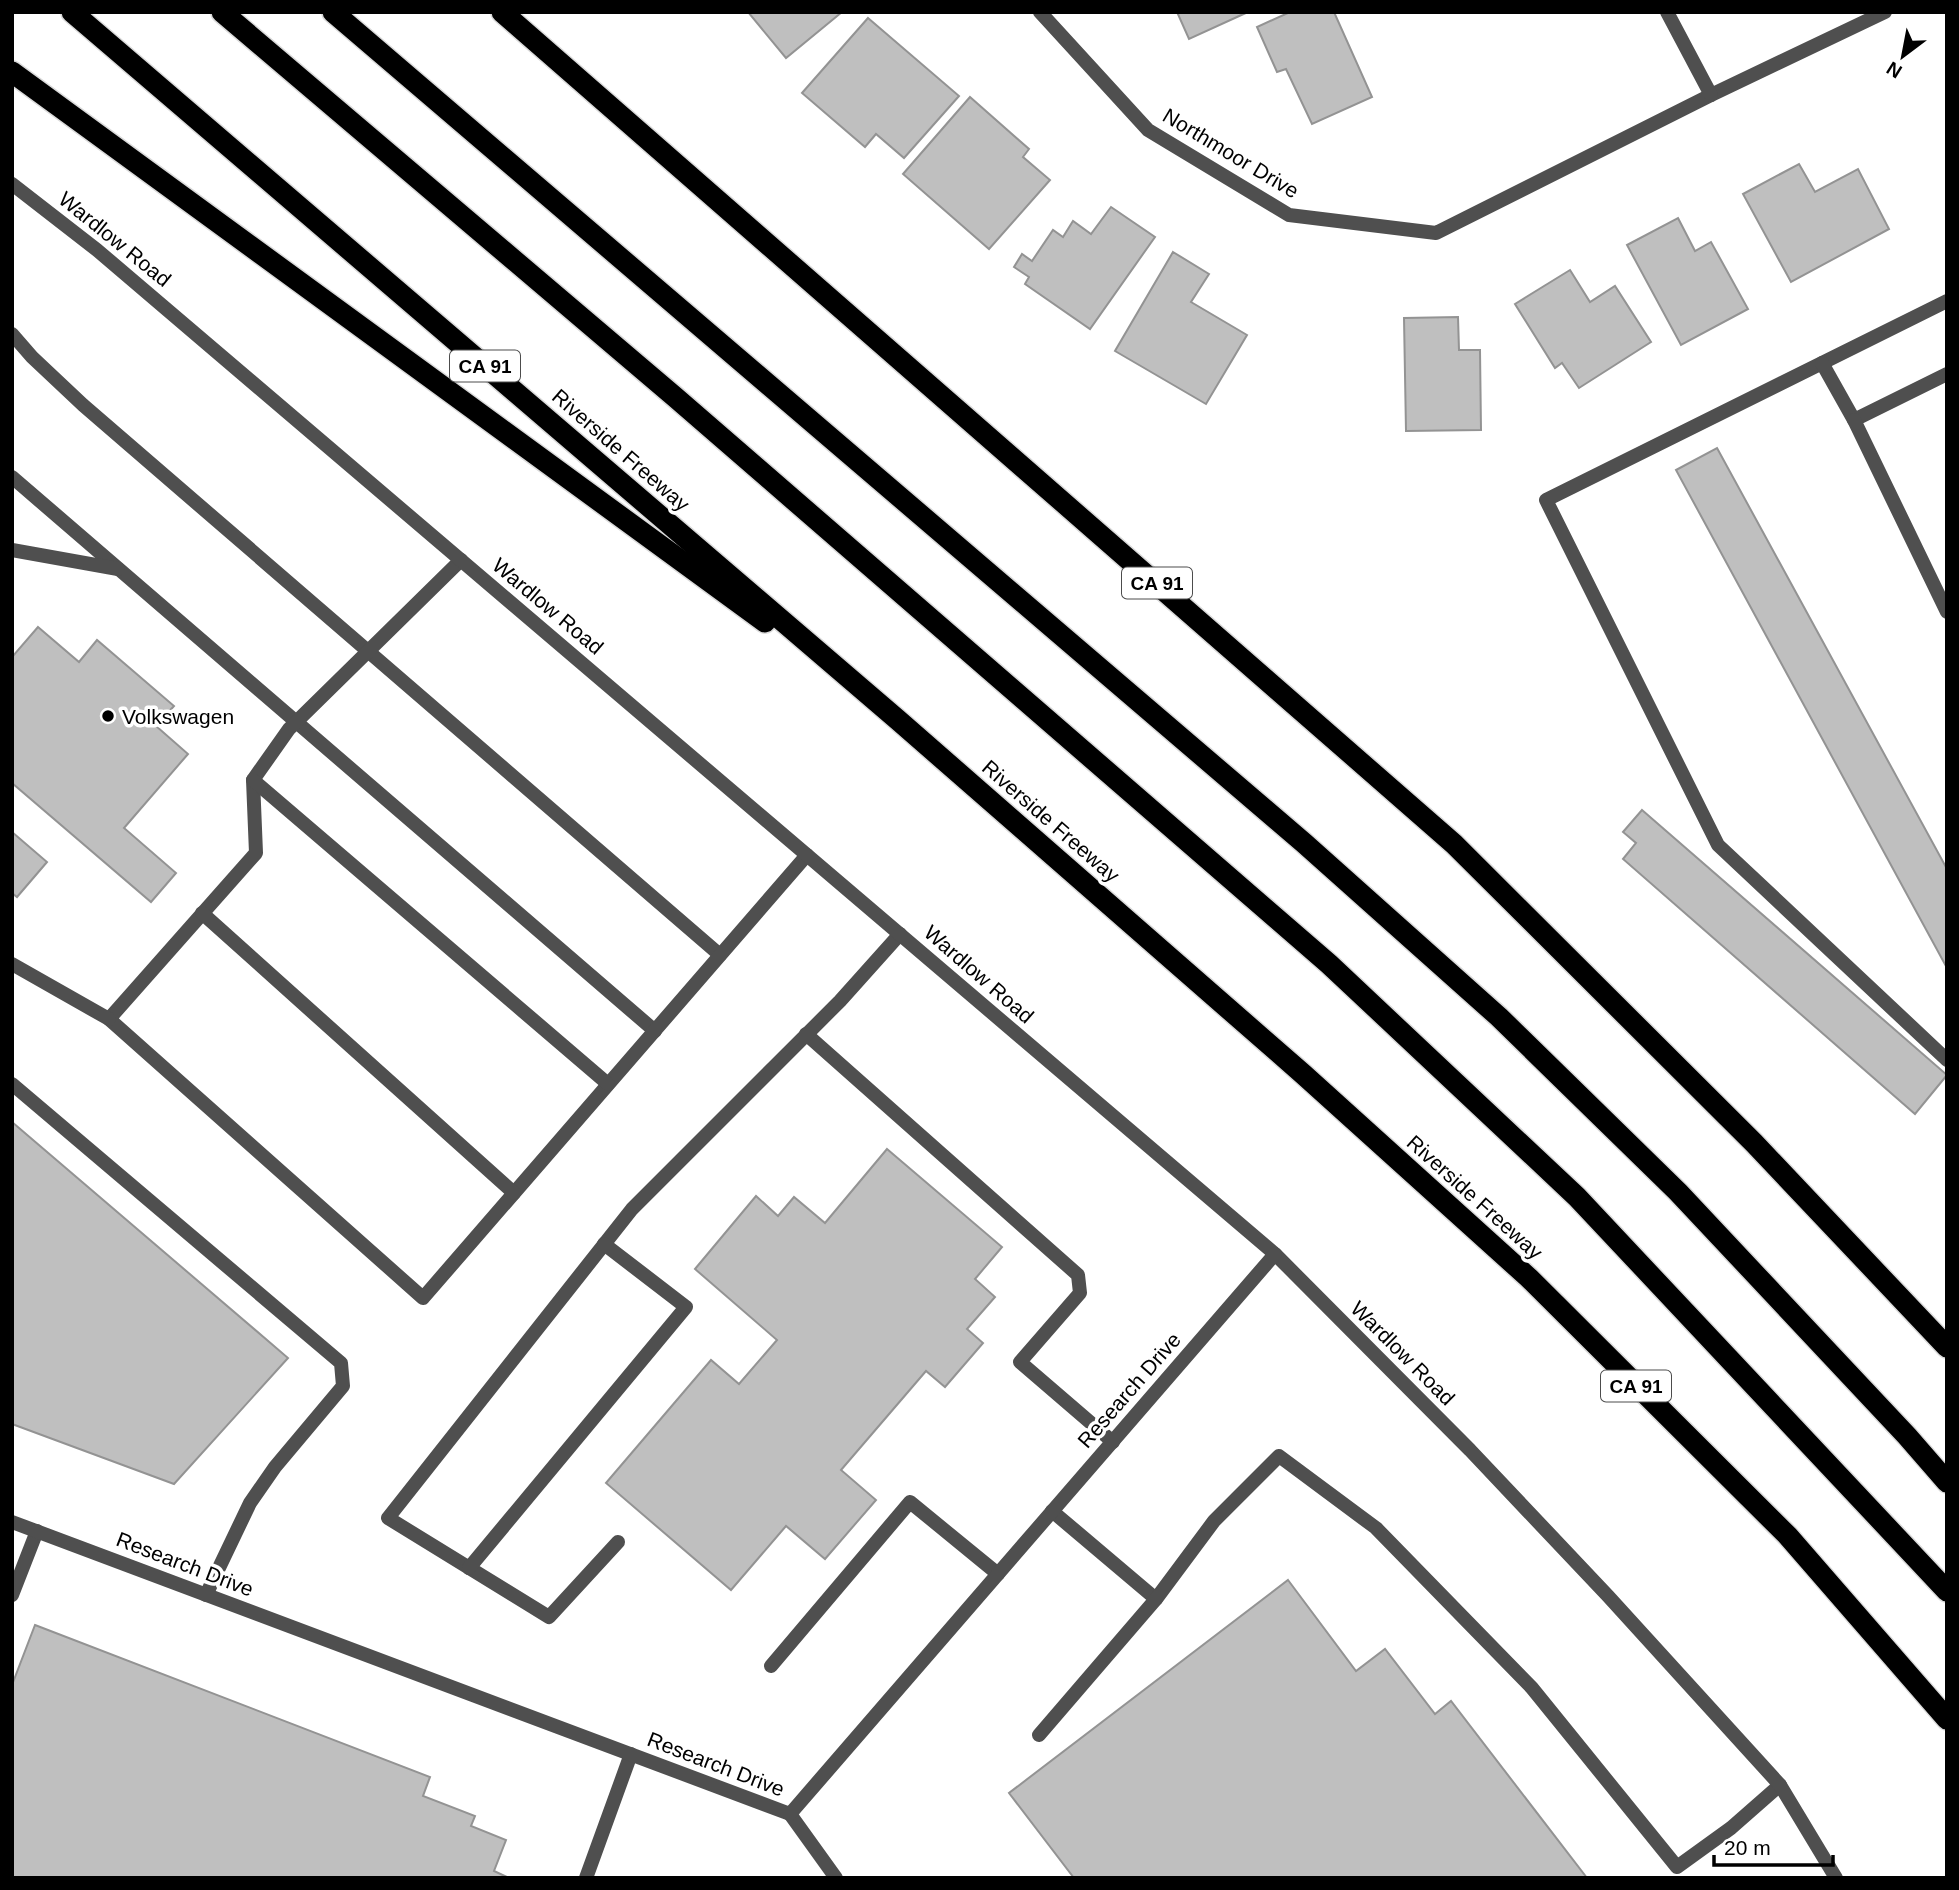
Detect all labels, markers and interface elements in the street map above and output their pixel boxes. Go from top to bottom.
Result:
north arrow [1868,21,1938,91]
text: N [1883,57,1906,83]
street label: Northmoor Drive [1159,103,1303,203]
street label: Wardlow Road [55,187,175,291]
road number: CA 91 [450,350,520,382]
street label: Riverside Freeway [548,384,695,516]
street label: Wardlow Road [488,553,608,659]
road number: CA 91 [1122,568,1192,598]
place label: Volkswagen [122,705,234,728]
marker: Volkswagen [100,708,116,724]
street label: Riverside Freeway [978,755,1125,887]
street label: Wardlow Road [920,920,1038,1028]
street label: Riverside Freeway [1403,1130,1548,1264]
street label: Wardlow Road [1346,1296,1460,1410]
street label: Research Drive [1073,1328,1185,1452]
road number: CA 91 [1601,1370,1671,1402]
street label: Research Drive [113,1527,257,1601]
street label: Research Drive [644,1727,788,1801]
scale bar [1714,1824,1833,1868]
text: 20 m [1724,1836,1771,1859]

